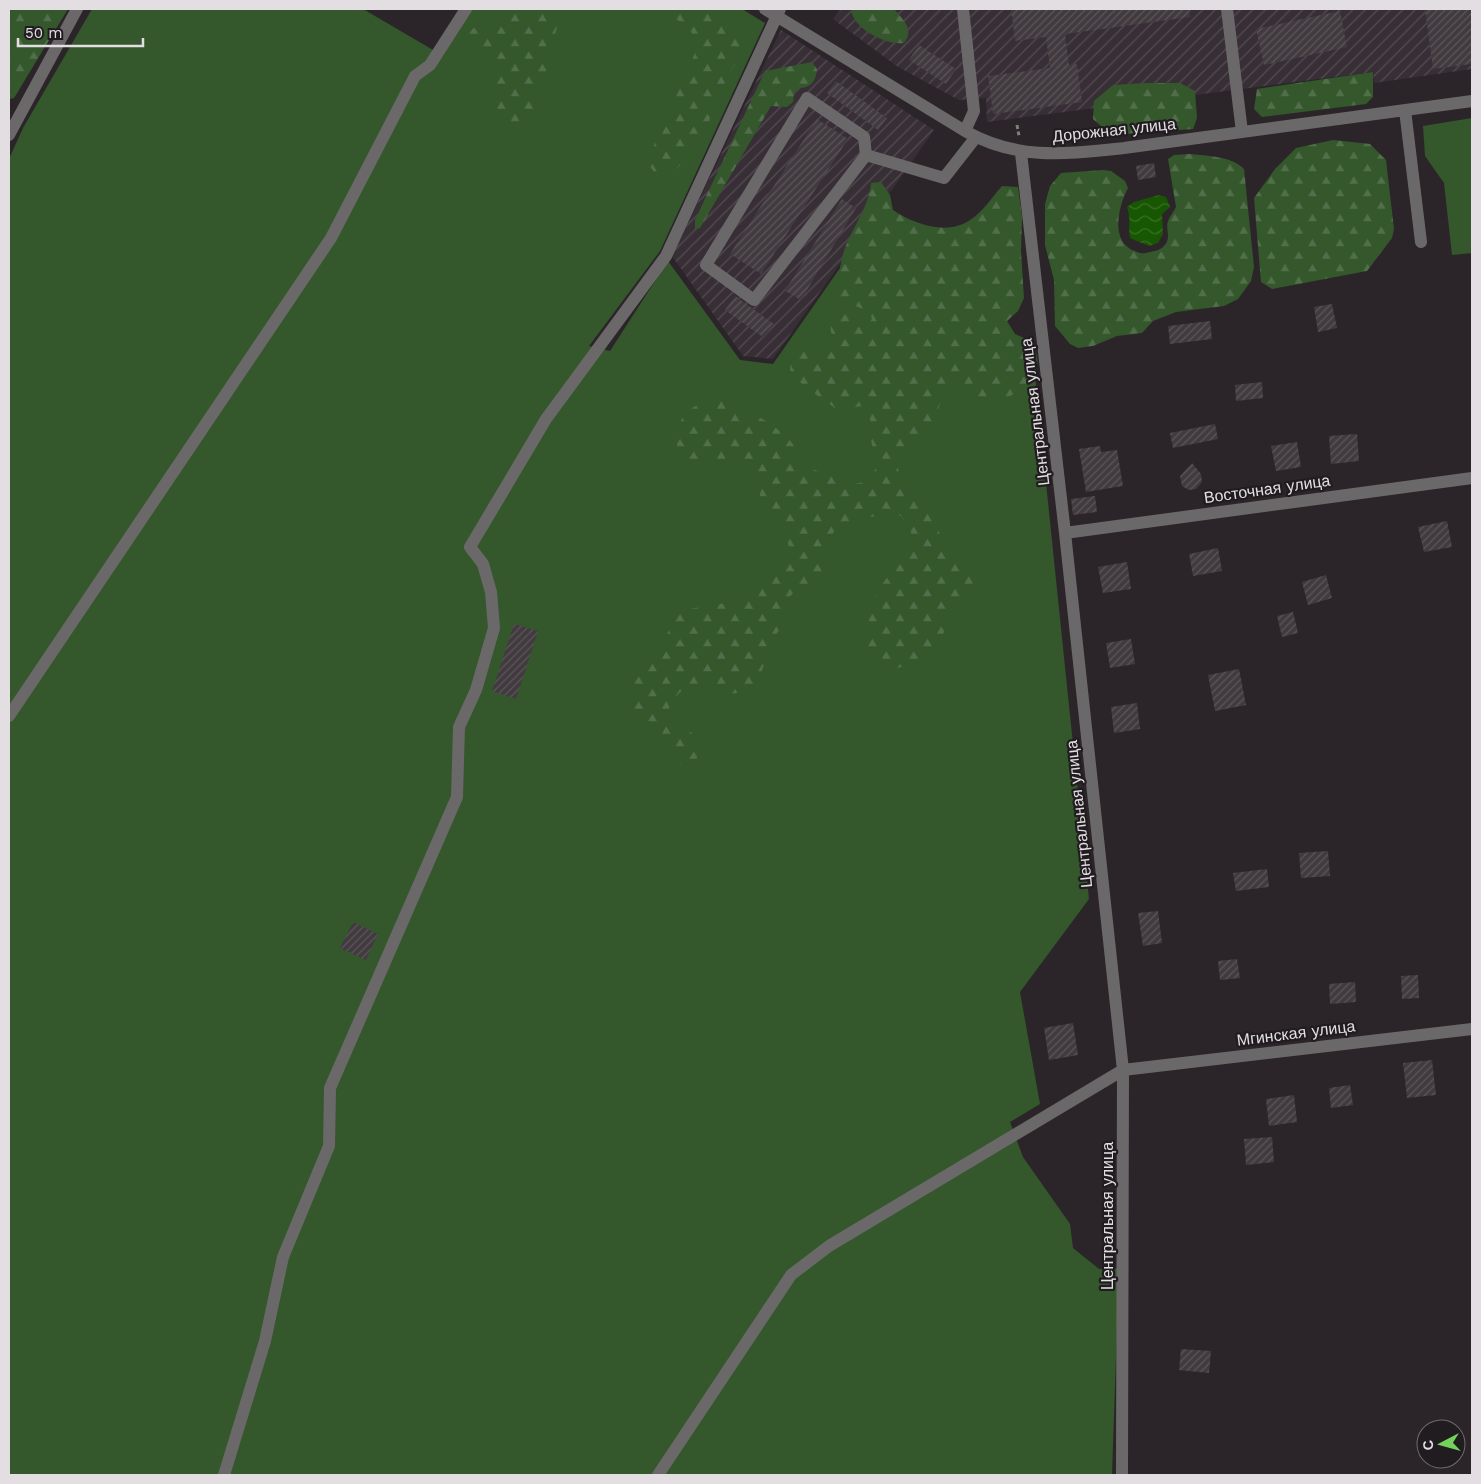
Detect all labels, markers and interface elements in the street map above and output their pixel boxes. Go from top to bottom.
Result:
scale bar [18,15,142,47]
text: 50 m [25,24,62,42]
street label: Дорожная улица [1051,114,1177,146]
street label: Центральная улица [1017,337,1053,487]
street label: Восточная улица [1203,471,1332,507]
street label: Центральная улица [1062,739,1096,889]
street label: Мгинская улица [1236,1016,1356,1050]
street label: Центральная улица [1098,1142,1117,1290]
north arrow [1416,1419,1466,1469]
text: С [1420,1439,1437,1451]

